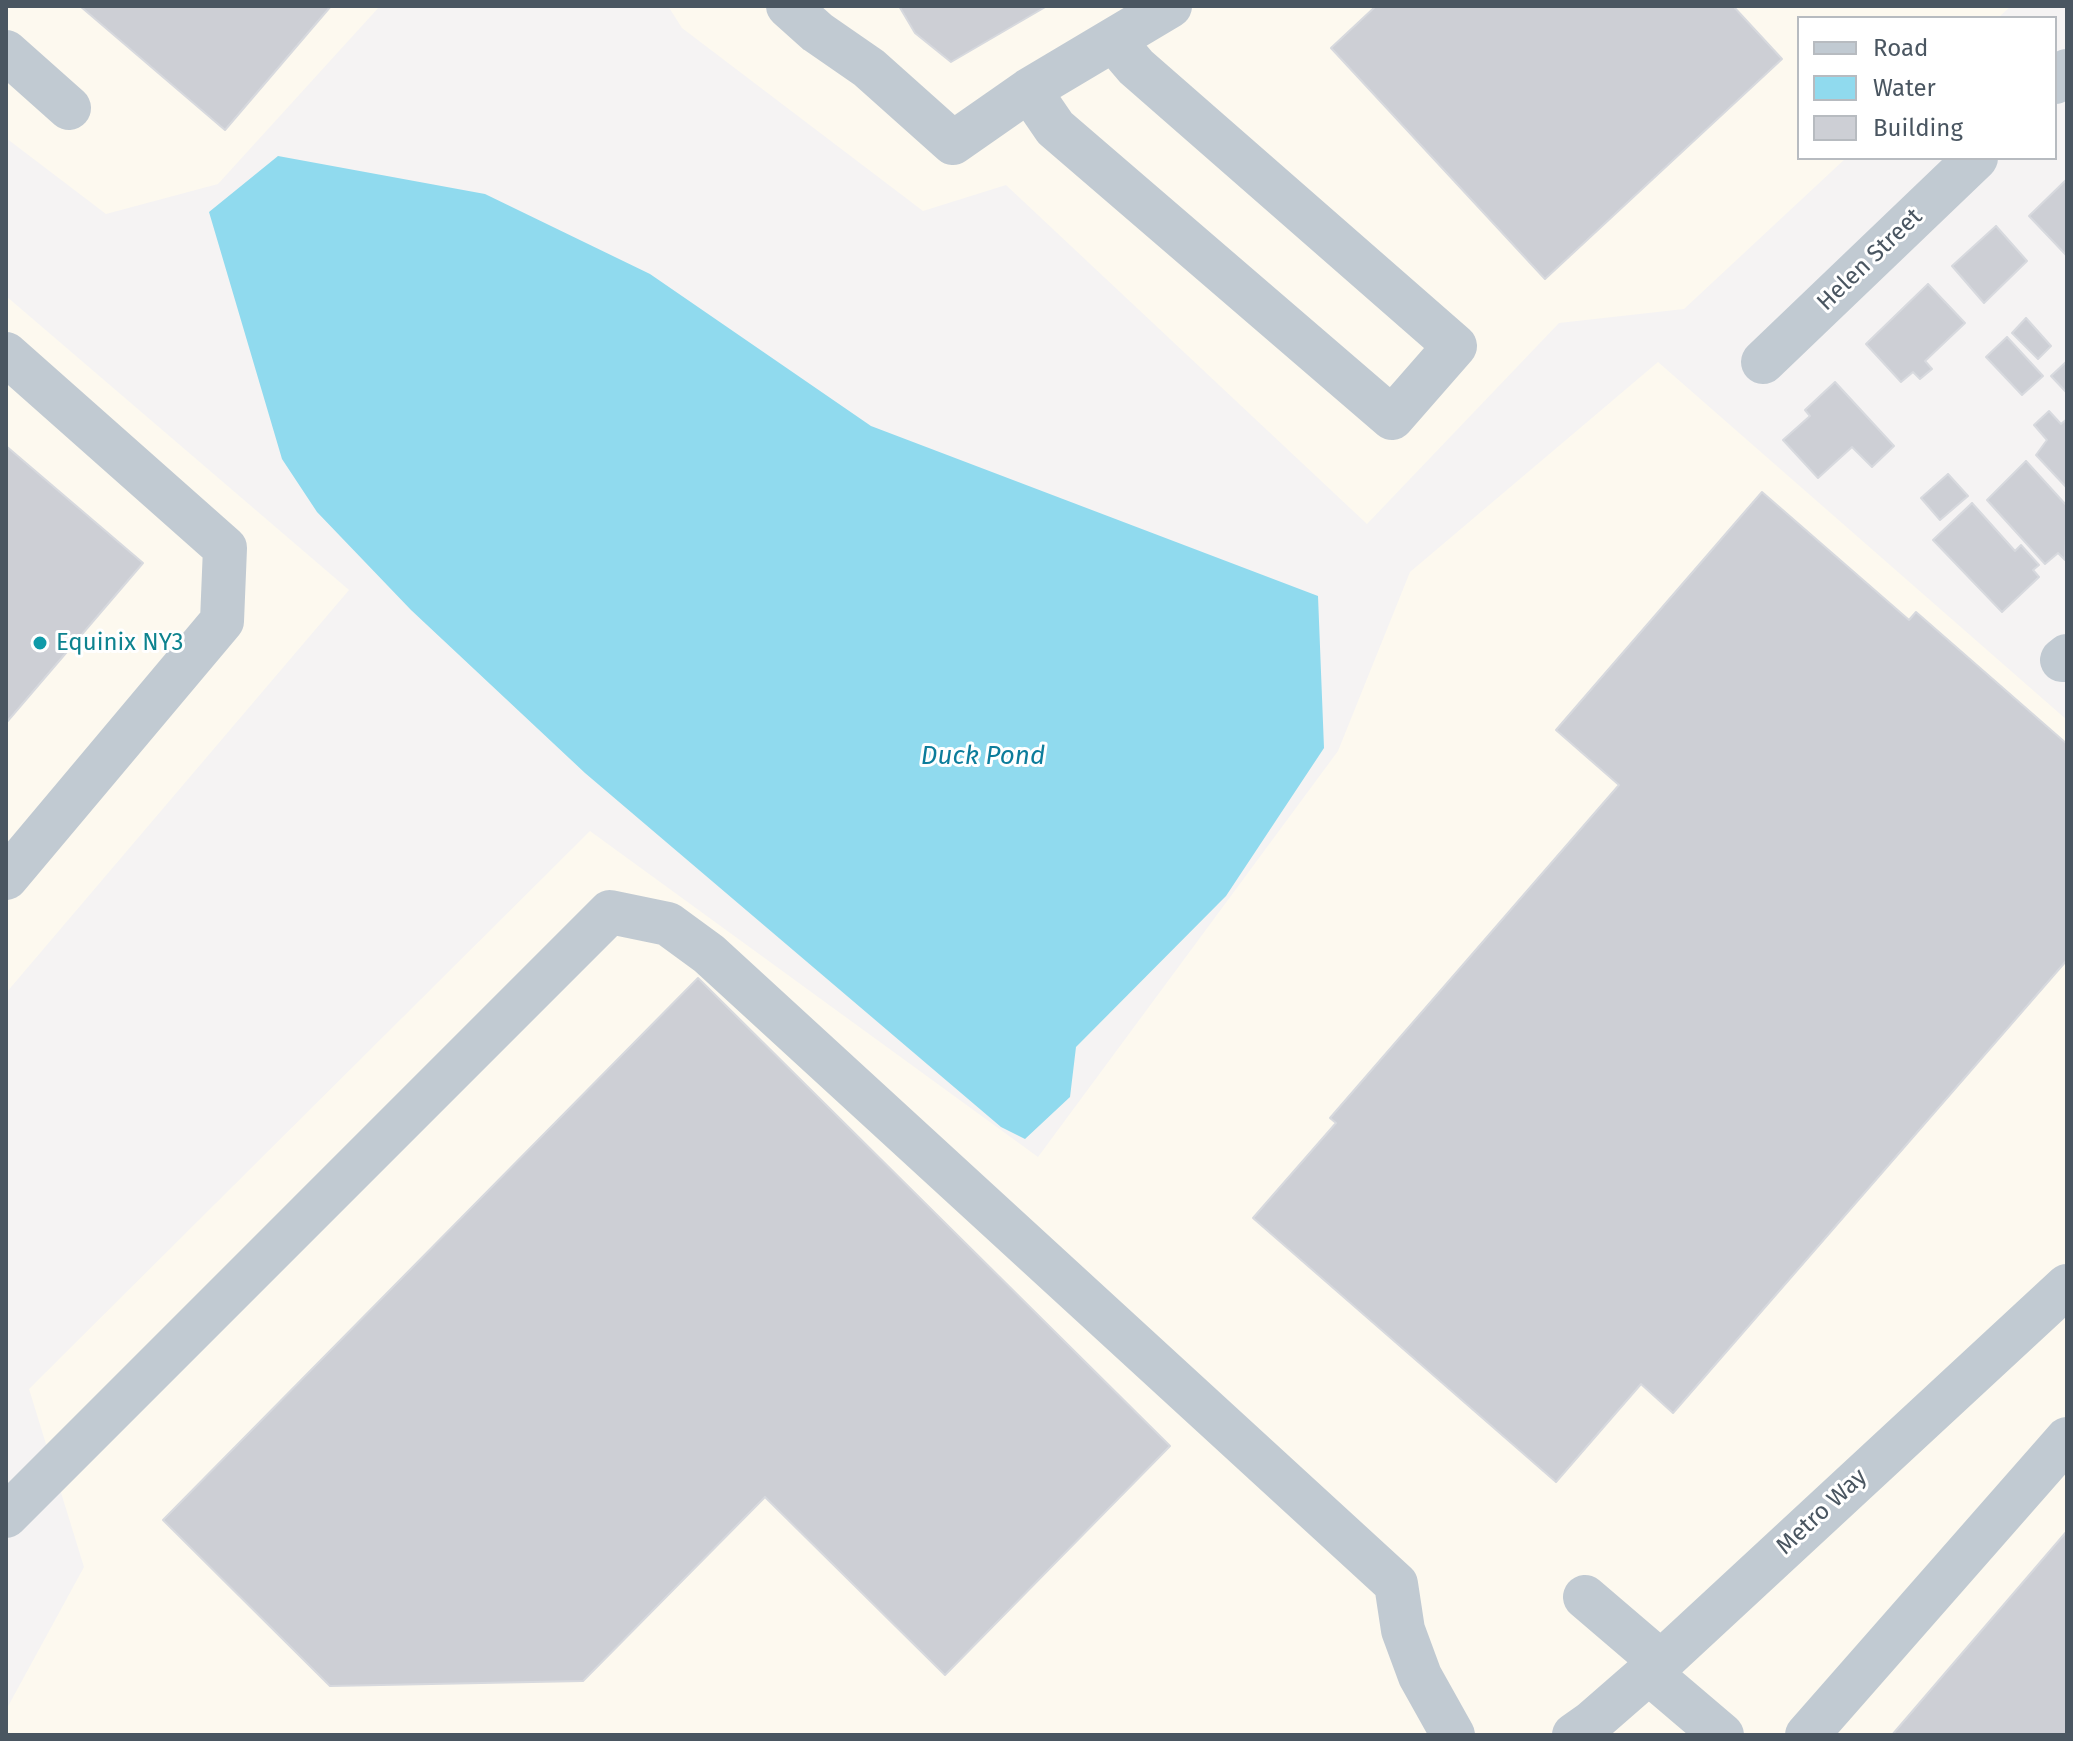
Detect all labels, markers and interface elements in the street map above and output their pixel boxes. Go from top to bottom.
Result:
legend [1797,16,2057,160]
text: Road [1873,34,1928,62]
text: Water [1873,74,1936,102]
text: Building [1873,114,1963,142]
street label: Helen Street [1811,203,1929,317]
place label: Equinix NY3 [56,629,183,657]
marker: Equinix NY3 [31,634,49,652]
water label: Duck Pond [921,741,1045,773]
street label: Metro Way [1771,1463,1873,1561]

